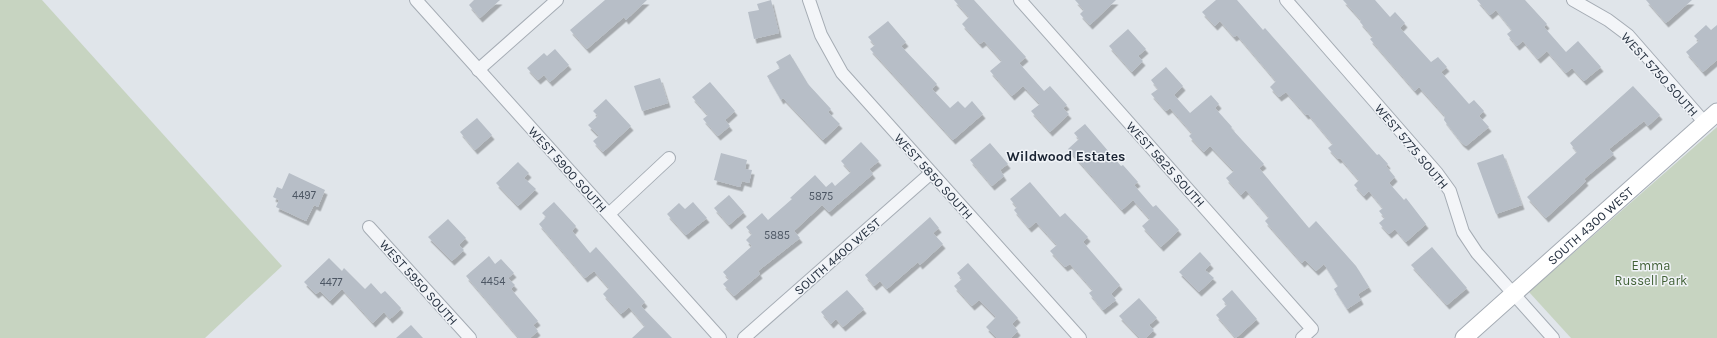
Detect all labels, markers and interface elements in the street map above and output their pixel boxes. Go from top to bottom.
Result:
street label: WEST 5750 SOUTH [1618,29,1701,119]
street label: WEST 5775 SOUTH [1372,101,1452,192]
street label: WEST 5825 SOUTH [1123,119,1208,210]
street label: WEST 5900 SOUTH [525,124,610,215]
street label: WEST 5850 SOUTH [891,131,976,222]
district label: Wildwood Estates [1007,148,1125,165]
street label: SOUTH 4300 WEST [1544,183,1637,268]
house number: 4497 [292,189,316,202]
house number: 5875 [809,190,833,203]
street label: SOUTH 4400 WEST [791,215,884,298]
house number: 5885 [764,229,790,242]
street label: WEST 5950 SOUTH [376,237,461,328]
park label: Emma Russell Park [1615,258,1687,288]
house number: 4454 [481,275,505,288]
house number: 4477 [320,276,342,289]

